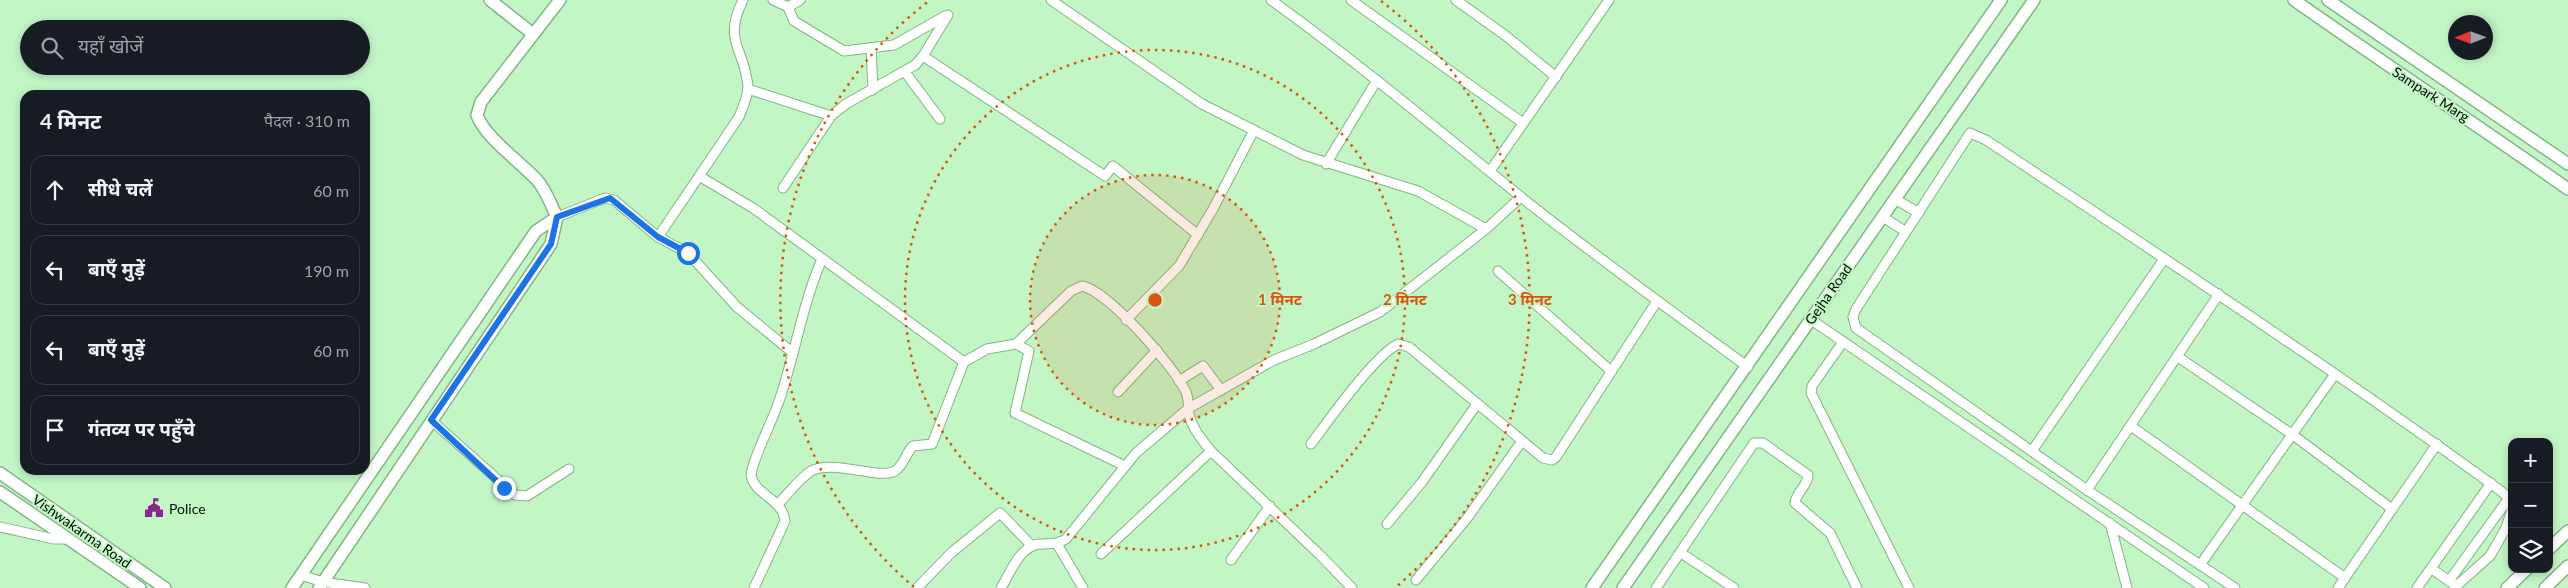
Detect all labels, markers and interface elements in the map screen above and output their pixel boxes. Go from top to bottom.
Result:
north arrow [2448,15,2493,60]
search box [20,20,370,75]
icon: search [38,34,66,62]
text: यहाँ खोजें [78,34,143,57]
street label: Sampark Marg [2389,63,2473,125]
text: 4 मिनट [40,108,101,133]
text: पैदल · 310 m [264,111,350,130]
icon: ahead [41,176,69,204]
text: सीधे चलें [88,177,153,200]
text: 60 m [313,181,349,200]
route start [677,242,700,265]
icon: left [41,256,69,284]
text: बाएँ मुड़ें [88,257,145,280]
street label: Gejha Road [1801,260,1855,328]
text: 190 m [304,261,349,280]
text: 1 मिनट [1258,290,1303,308]
text: 2 मिनट [1383,290,1428,308]
text: 3 मिनट [1508,290,1553,308]
centre of rings [1146,291,1164,309]
icon: left [41,336,69,364]
text: बाएँ मुड़ें [88,337,145,360]
text: 60 m [313,341,349,360]
icon: arrive [41,416,69,444]
text: गंतव्य पर पहुँचे [88,417,195,440]
map controls [2508,438,2553,573]
button: + [2508,438,2553,483]
route end [493,477,516,500]
button: − [2508,483,2553,528]
street label: Vishwakarma Road [29,491,135,571]
public building icon: Police [143,497,165,519]
place label: Police [169,500,206,517]
button: layers [2508,528,2553,573]

